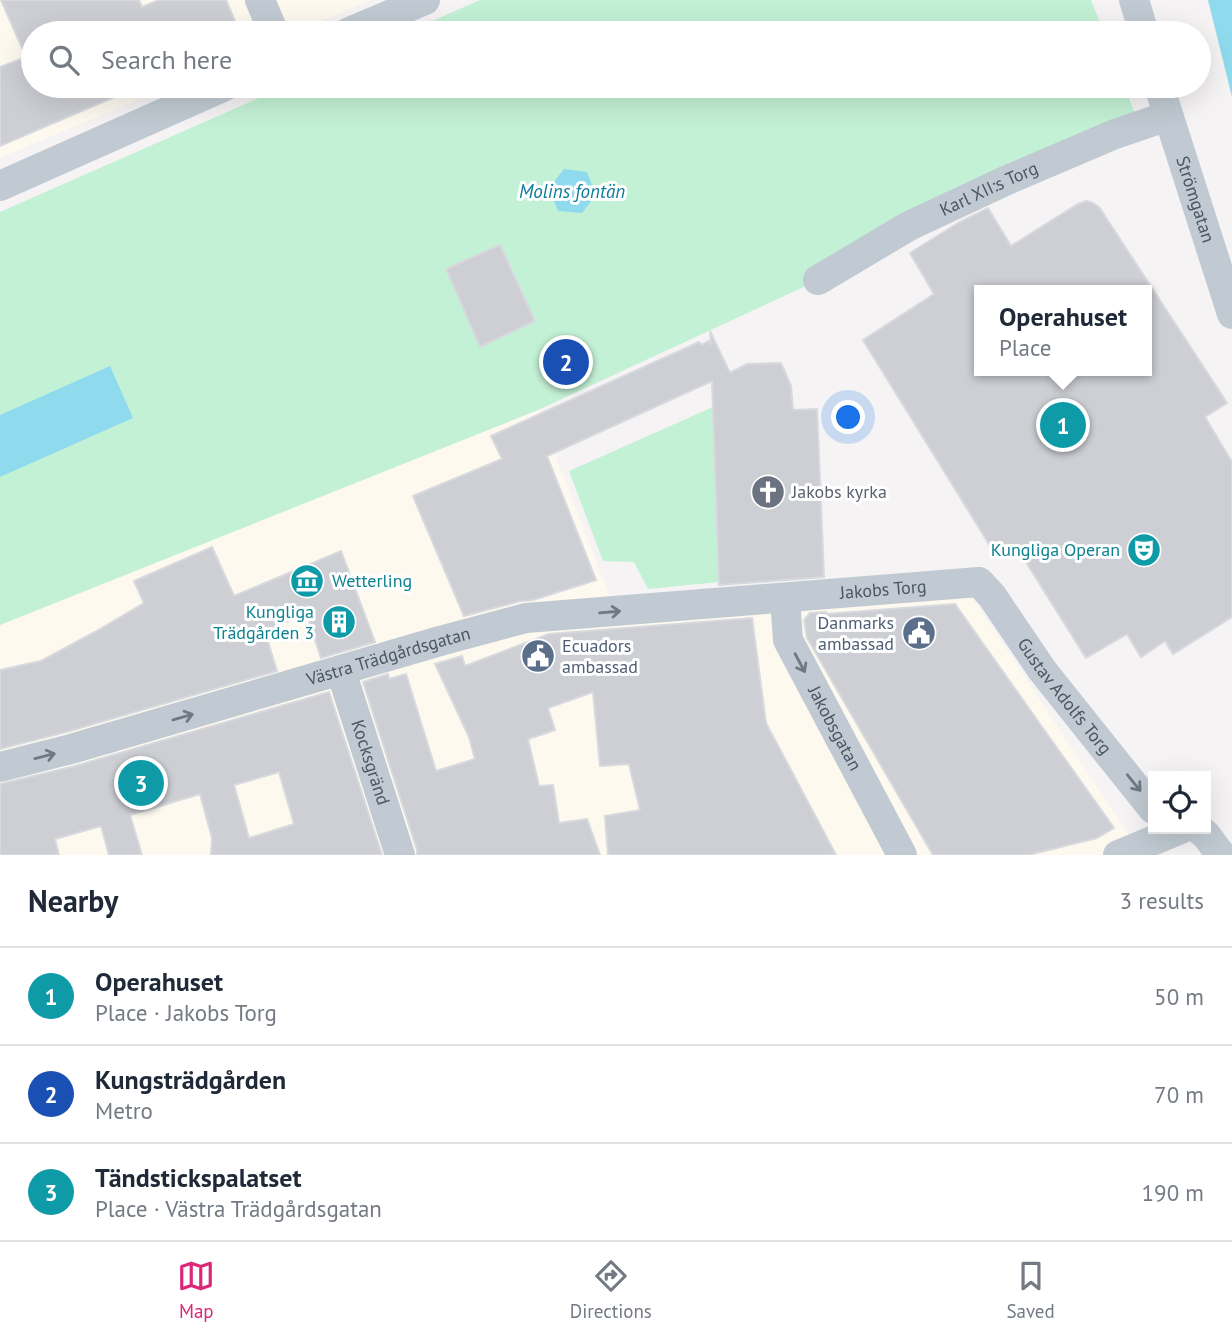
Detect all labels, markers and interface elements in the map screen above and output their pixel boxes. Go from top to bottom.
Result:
search box [21,21,1211,98]
icon: search [45,41,83,79]
text: Search here [101,43,232,76]
street label: Strömgatan [1171,153,1220,245]
street label: Karl XII:s Torg [936,156,1041,221]
water label: Molins fontän [519,179,625,203]
popup [974,285,1152,376]
text: Operahuset [999,300,1127,333]
text: Place [999,333,1051,362]
pin: 2 [543,336,589,388]
pin: 1 [1040,399,1086,451]
your location [831,400,865,434]
church icon: Jakobs kyrka [749,473,787,511]
place label: Jakobs kyrka [791,480,887,503]
theatre icon: Kungliga Operan [1125,531,1163,569]
place label: Kungliga Operan [991,538,1120,561]
museum icon: Wetterling [288,562,326,600]
place label: Wetterling [332,569,412,592]
street label: Jakobs Torg [838,574,927,604]
place label: Kungliga Trädgården 3 [213,600,314,644]
building icon: Kungliga Trädgården 3 [320,603,358,641]
one-way arrow [598,605,620,618]
place label: Danmarks ambassad [818,611,894,655]
public building icon: Danmarks ambassad [900,614,938,652]
street label: Västra Trädgårdsgatan [303,621,473,691]
street label: Gustav Adolfs Torg [1013,633,1117,759]
place label: Ecuadors ambassad [562,634,638,678]
public building icon: Ecuadors ambassad [519,637,557,675]
one-way arrow [794,652,808,673]
street label: Jakobsgatan [803,681,867,775]
one-way arrow [171,709,193,722]
street label: Kocksgränd [346,717,395,808]
one-way arrow [33,749,56,762]
pin: 3 [118,757,164,809]
map controls [1148,771,1211,834]
button: locate [1148,771,1211,834]
one-way arrow [1126,774,1142,792]
text: Nearby [28,881,118,920]
text: 3 results [1120,886,1204,915]
text: Operahuset [95,965,223,998]
text: 1 [44,982,58,1011]
text: 50 m [1154,982,1204,1011]
text: Place · Jakobs Torg [95,998,277,1027]
text: Kungsträdgården [95,1063,286,1096]
text: 2 [44,1080,58,1109]
text: 70 m [1154,1080,1204,1109]
text: Metro [95,1096,153,1125]
text: Tändstickspalatset [95,1161,302,1194]
text: 3 [44,1178,58,1207]
text: 190 m [1142,1178,1204,1207]
text: Place · Västra Trädgårdsgatan [95,1194,382,1223]
tab: Map [177,1257,215,1323]
tab: Directions [570,1257,652,1323]
tab: Saved [1006,1257,1055,1323]

